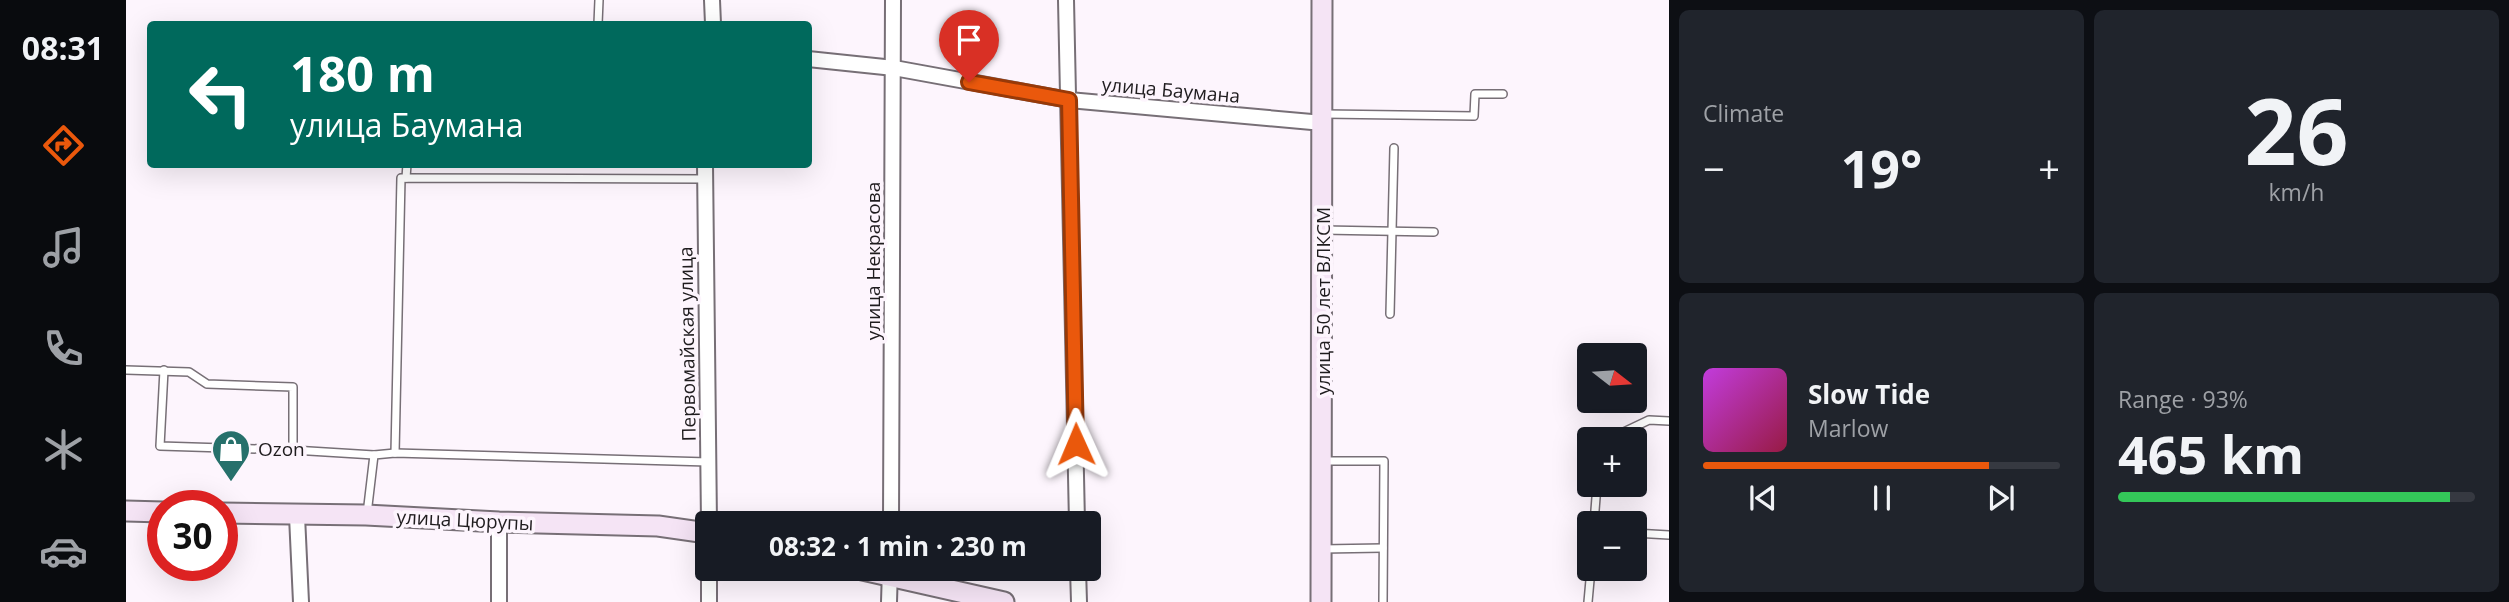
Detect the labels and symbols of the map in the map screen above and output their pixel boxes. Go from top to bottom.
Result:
pin [939,10,999,82]
street label: улица Баумана [1101,71,1241,109]
street label: улица Некрасова [860,182,886,340]
street label: улица 50 лет ВЛКСМ [1310,207,1336,395]
street label: Первомайская улица [672,246,702,442]
north arrow [1577,343,1647,413]
position arrow [1039,407,1113,481]
shop icon: Ozon [210,428,252,483]
place label: Ozon [258,436,305,462]
speed limit sign: 30 [147,490,238,581]
street label: улица Цюрупы [396,503,534,537]

